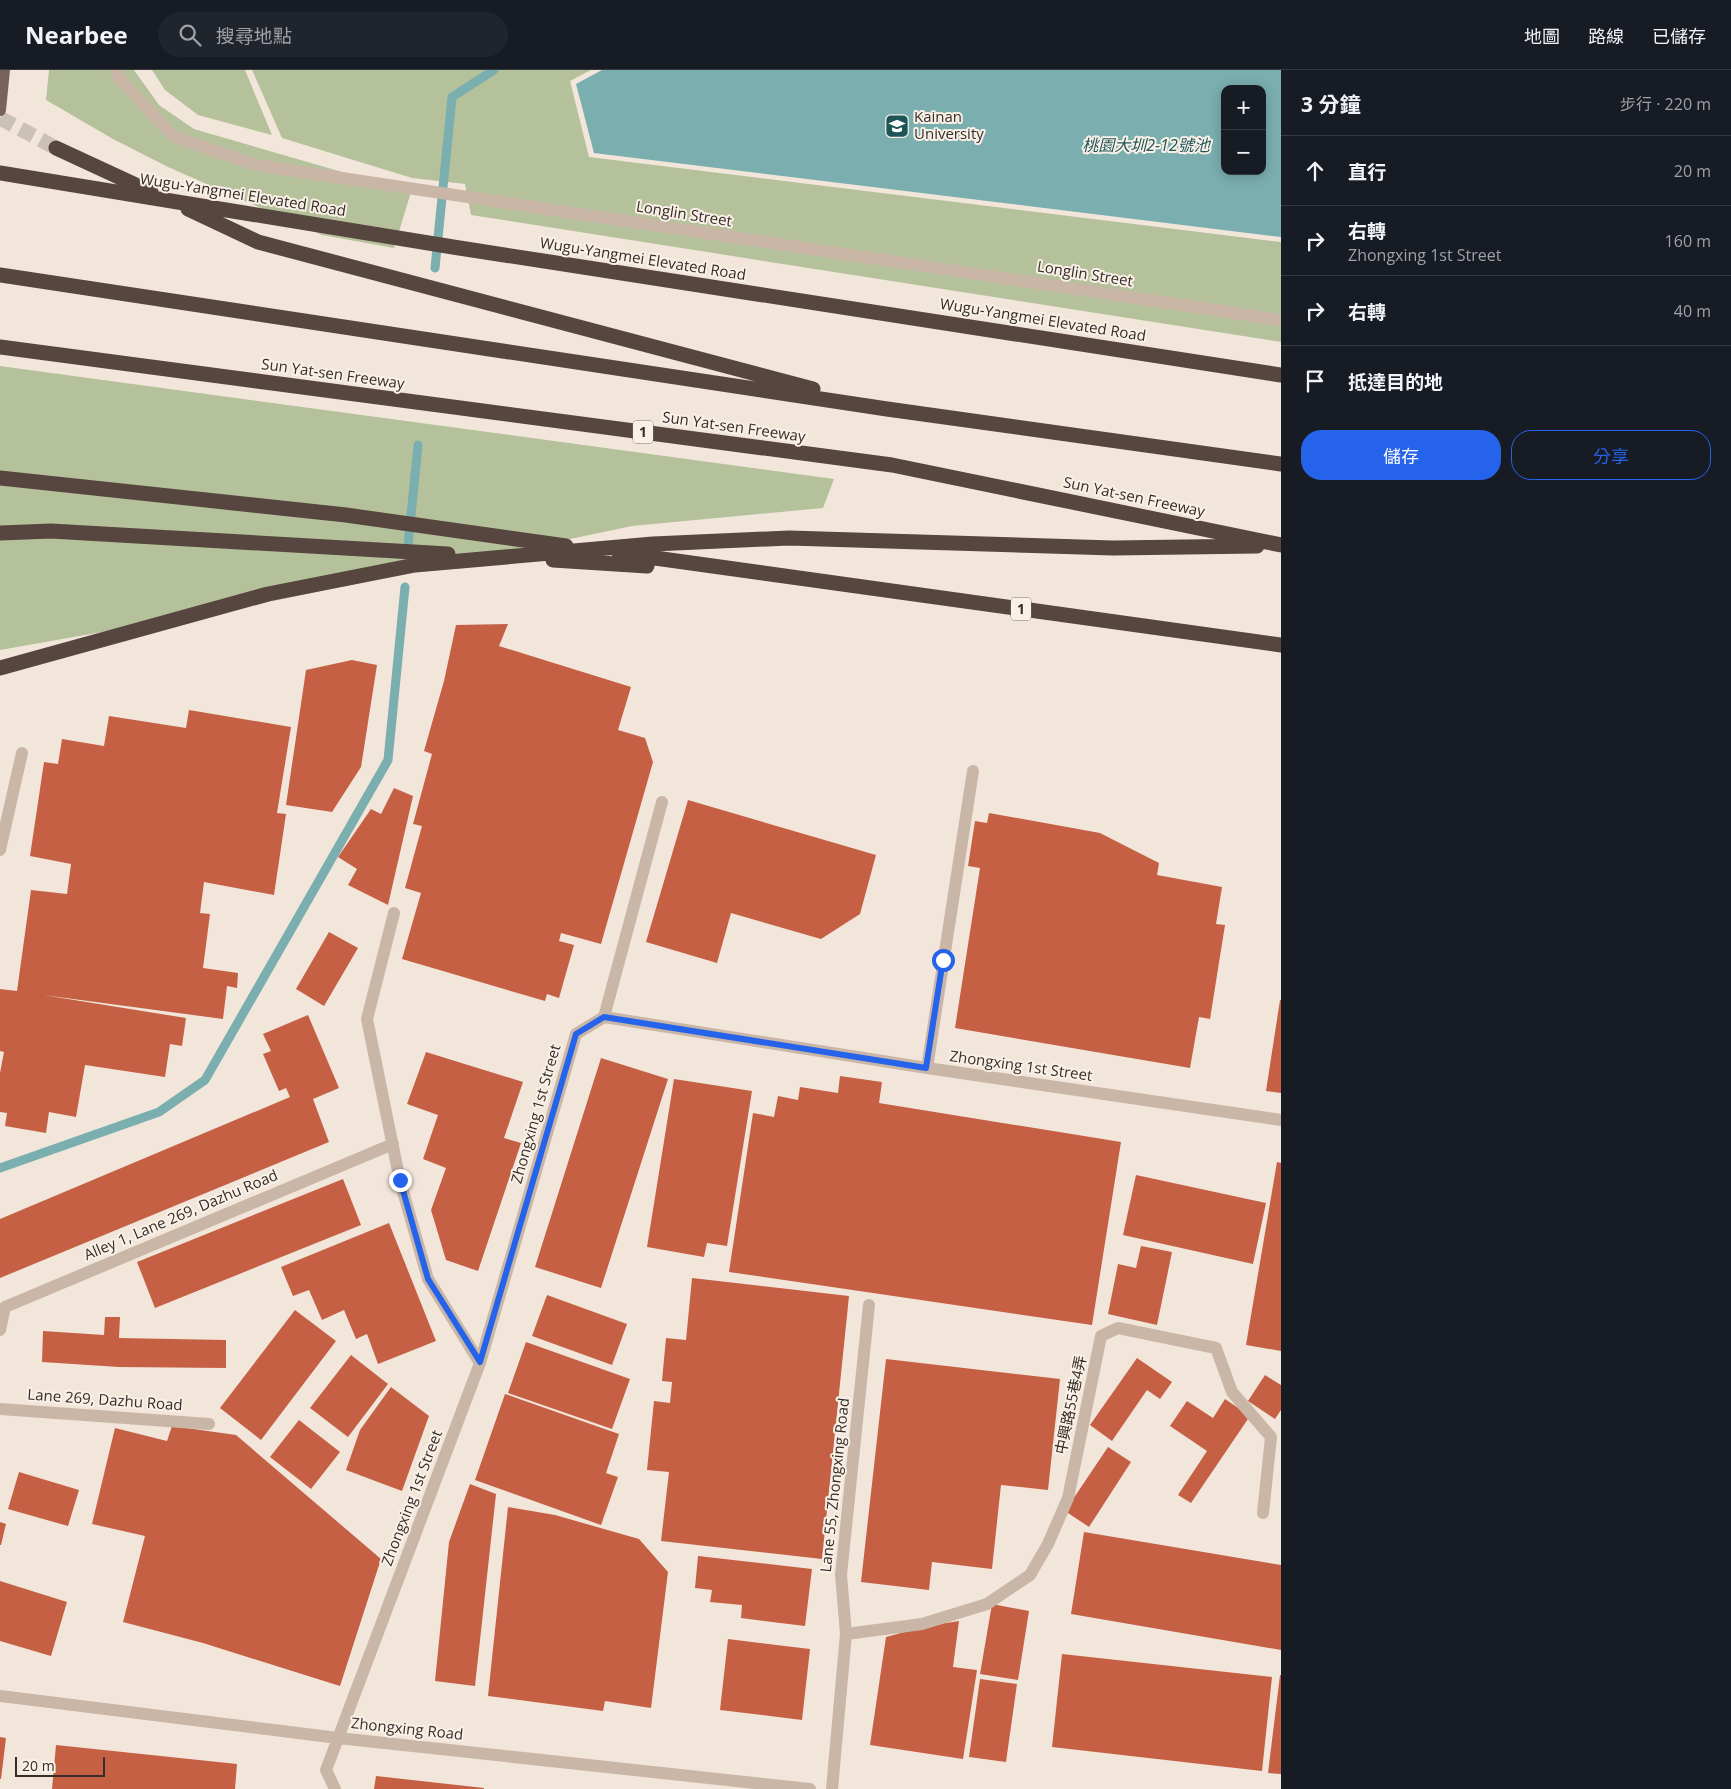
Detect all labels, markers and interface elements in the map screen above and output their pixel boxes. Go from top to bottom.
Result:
search box [158,12,508,57]
text: Nearbee [25,18,128,51]
icon: search [176,21,204,49]
text: 搜尋地點 [216,23,292,49]
text: 地圖 [1524,24,1560,48]
text: 路線 [1588,24,1624,48]
text: 已儲存 [1652,24,1706,48]
map controls [1221,85,1266,175]
button: + [1221,85,1266,130]
text: 3 分鐘 [1301,90,1360,118]
text: 步行 · 220 m [1620,93,1711,115]
place label: Kainan University [914,106,984,143]
school or university icon: Kainan University [884,113,910,139]
button: − [1221,130,1266,175]
water label: 桃園大圳2-12號池 [1082,134,1212,156]
icon: ahead [1301,157,1329,185]
text: 直行 [1348,159,1386,185]
text: 20 m [1674,160,1711,182]
street label: Wugu-Yangmei Elevated Road [139,168,348,220]
street label: Longlin Street [635,196,734,230]
text: 右轉 [1348,218,1386,244]
icon: right [1301,227,1329,255]
text: 160 m [1665,230,1711,252]
street label: Wugu-Yangmei Elevated Road [539,232,748,284]
text: Zhongxing 1st Street [1348,244,1501,266]
street label: Longlin Street [1036,256,1135,290]
street label: Wugu-Yangmei Elevated Road [939,293,1148,345]
icon: right [1301,297,1329,325]
text: 右轉 [1348,299,1386,325]
text: 40 m [1674,300,1711,322]
street label: Sun Yat-sen Freeway [260,353,406,393]
icon: arrive [1301,367,1329,395]
text: 抵達目的地 [1348,369,1443,395]
street label: Sun Yat-sen Freeway [661,406,807,446]
road number: 1 [633,421,653,444]
button: 儲存 [1301,430,1501,480]
button: 分享 [1511,430,1711,480]
street label: Sun Yat-sen Freeway [1062,471,1207,521]
road number: 1 [1011,598,1031,620]
route start [932,949,955,972]
street label: Zhongxing 1st Street [506,1042,564,1186]
street label: Zhongxing 1st Street [948,1045,1094,1085]
street label: Alley 1, Lane 269, Dazhu Road [81,1164,281,1264]
route end [389,1169,412,1192]
street label: 中興路55巷4弄 [1050,1353,1090,1456]
street label: Lane 269, Dazhu Road [27,1384,183,1414]
street label: Lane 55, Zhongxing Road [815,1397,853,1573]
street label: Zhongxing 1st Street [376,1427,446,1568]
street label: Zhongxing Road [350,1712,464,1744]
scale bar [15,1754,105,1777]
text: 20 m [22,1756,55,1775]

